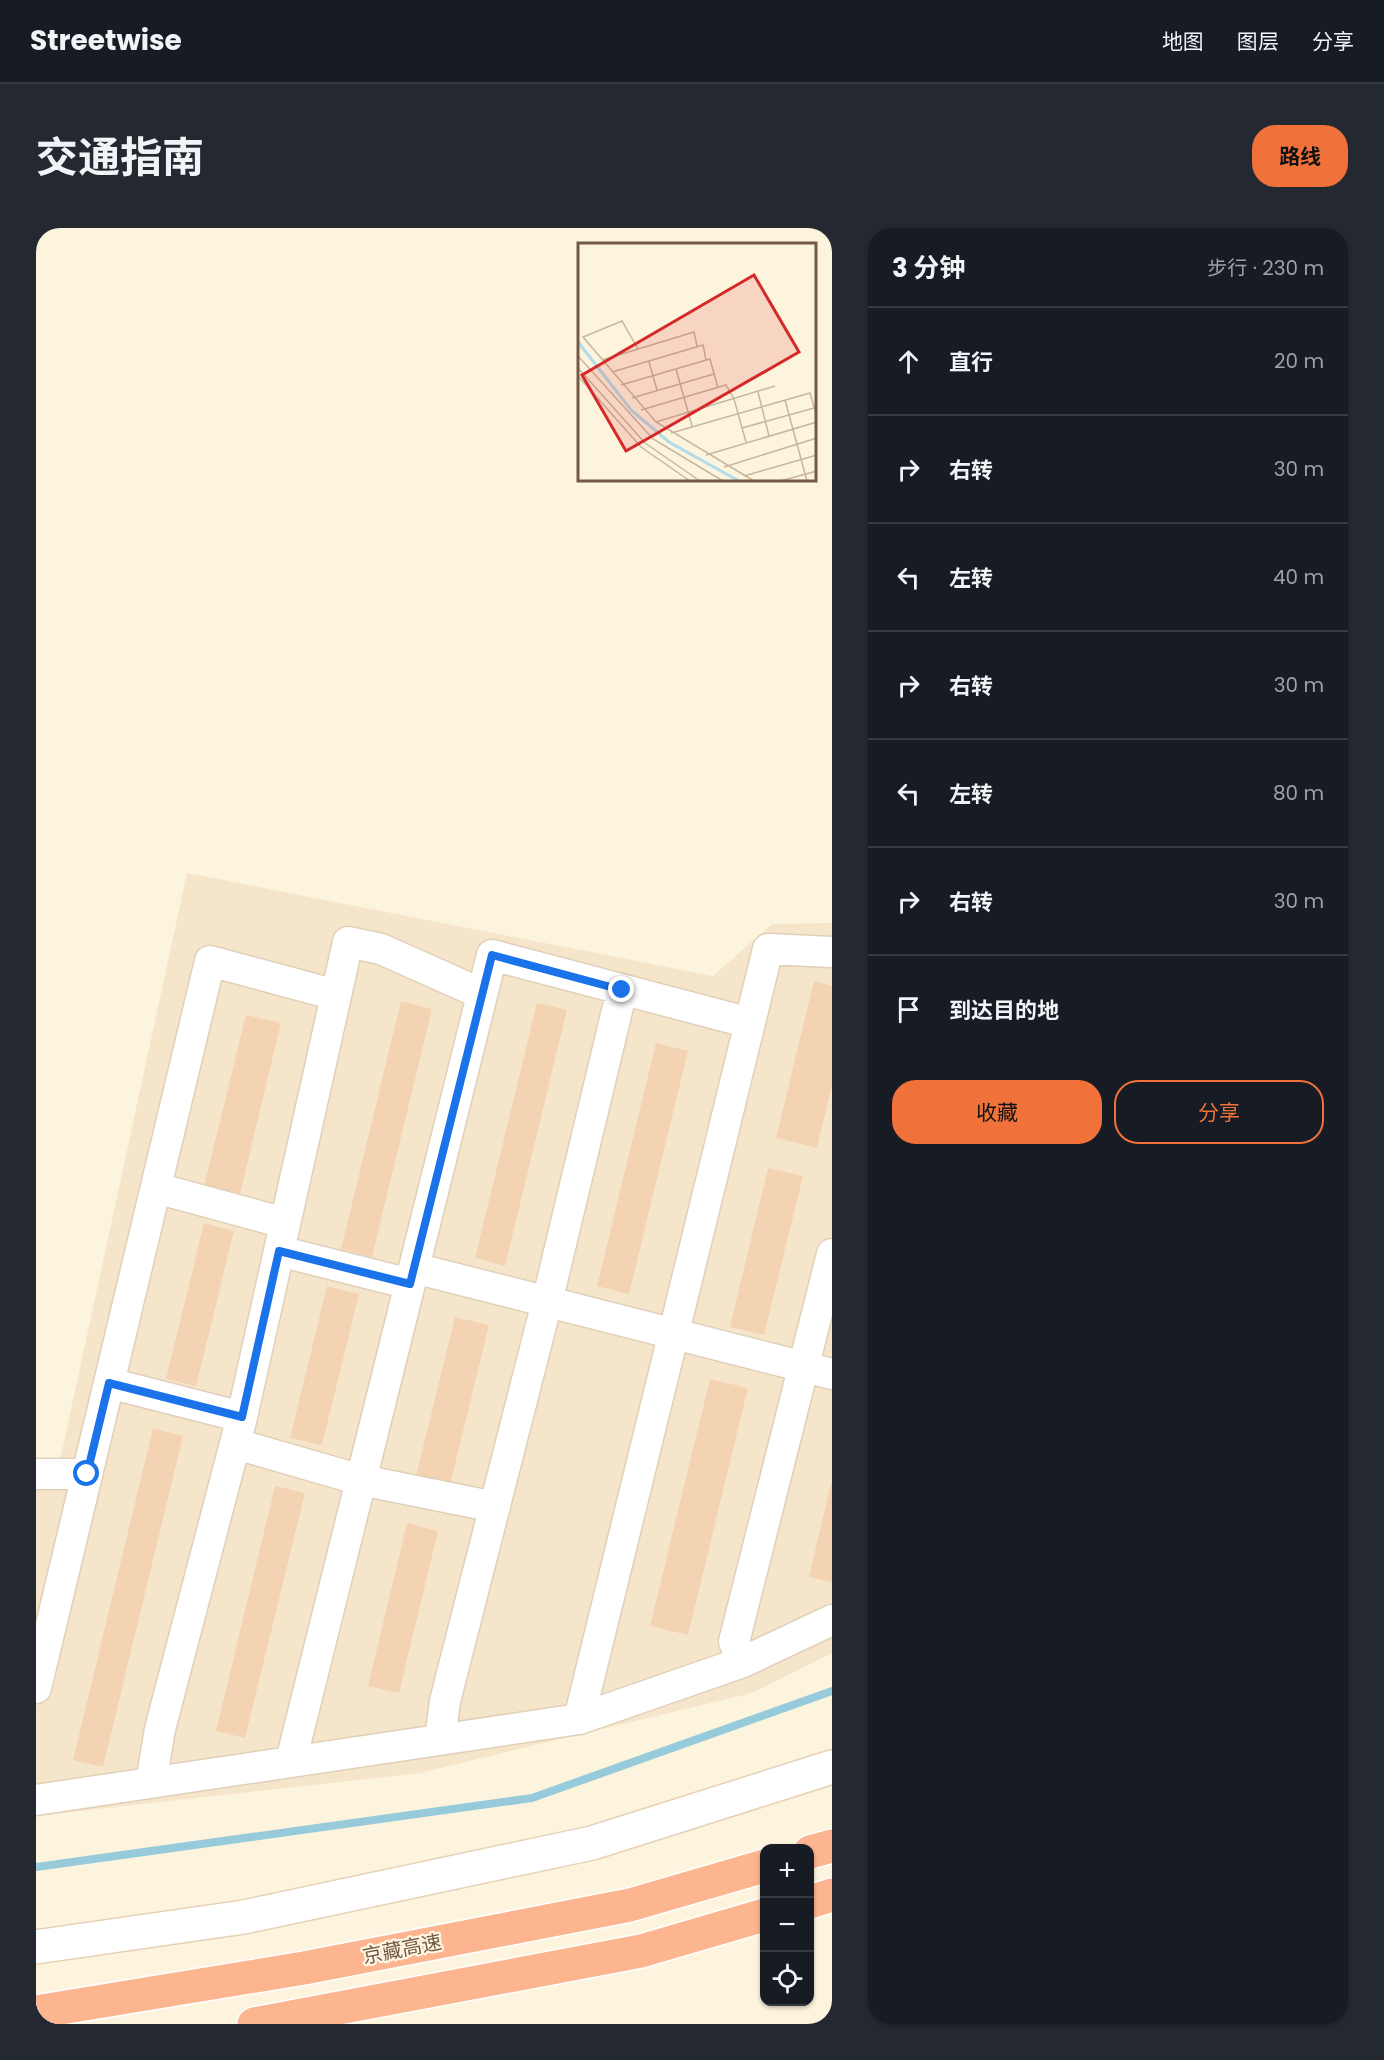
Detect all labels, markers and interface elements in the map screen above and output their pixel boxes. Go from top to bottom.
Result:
text: Streetwise [30,21,182,60]
text: 地图 [1162,27,1204,56]
text: 图层 [1237,27,1279,56]
text: 分享 [1312,27,1354,56]
button: 路线 [1252,125,1348,187]
text: 交通指南 [36,128,204,187]
inset map [578,243,817,482]
text: 3 分钟 [892,250,965,286]
text: 步行 · 230 m [1207,254,1324,282]
icon: ahead [892,345,925,378]
text: 直行 [949,347,993,378]
text: 20 m [1274,347,1324,375]
icon: right [892,453,925,486]
text: 右转 [949,455,993,486]
text: 30 m [1274,455,1324,483]
icon: left [892,561,925,594]
text: 左转 [949,563,993,594]
text: 40 m [1273,563,1324,591]
icon: right [892,669,925,702]
text: 右转 [949,671,993,702]
text: 30 m [1274,671,1324,699]
icon: left [892,777,925,810]
text: 左转 [949,779,993,810]
text: 80 m [1273,779,1324,807]
icon: right [892,885,925,918]
text: 右转 [949,887,993,918]
text: 30 m [1274,887,1324,915]
route end [608,976,634,1002]
icon: arrive [892,993,925,1026]
text: 到达目的地 [949,995,1059,1026]
button: 收藏 [892,1080,1102,1144]
button: 分享 [1114,1080,1324,1144]
route start [73,1460,99,1486]
map controls [760,1844,814,2006]
button: + [760,1844,814,1898]
button: − [760,1898,814,1952]
street label: 京藏高速 [360,1928,444,1970]
button: locate [760,1952,814,2006]

